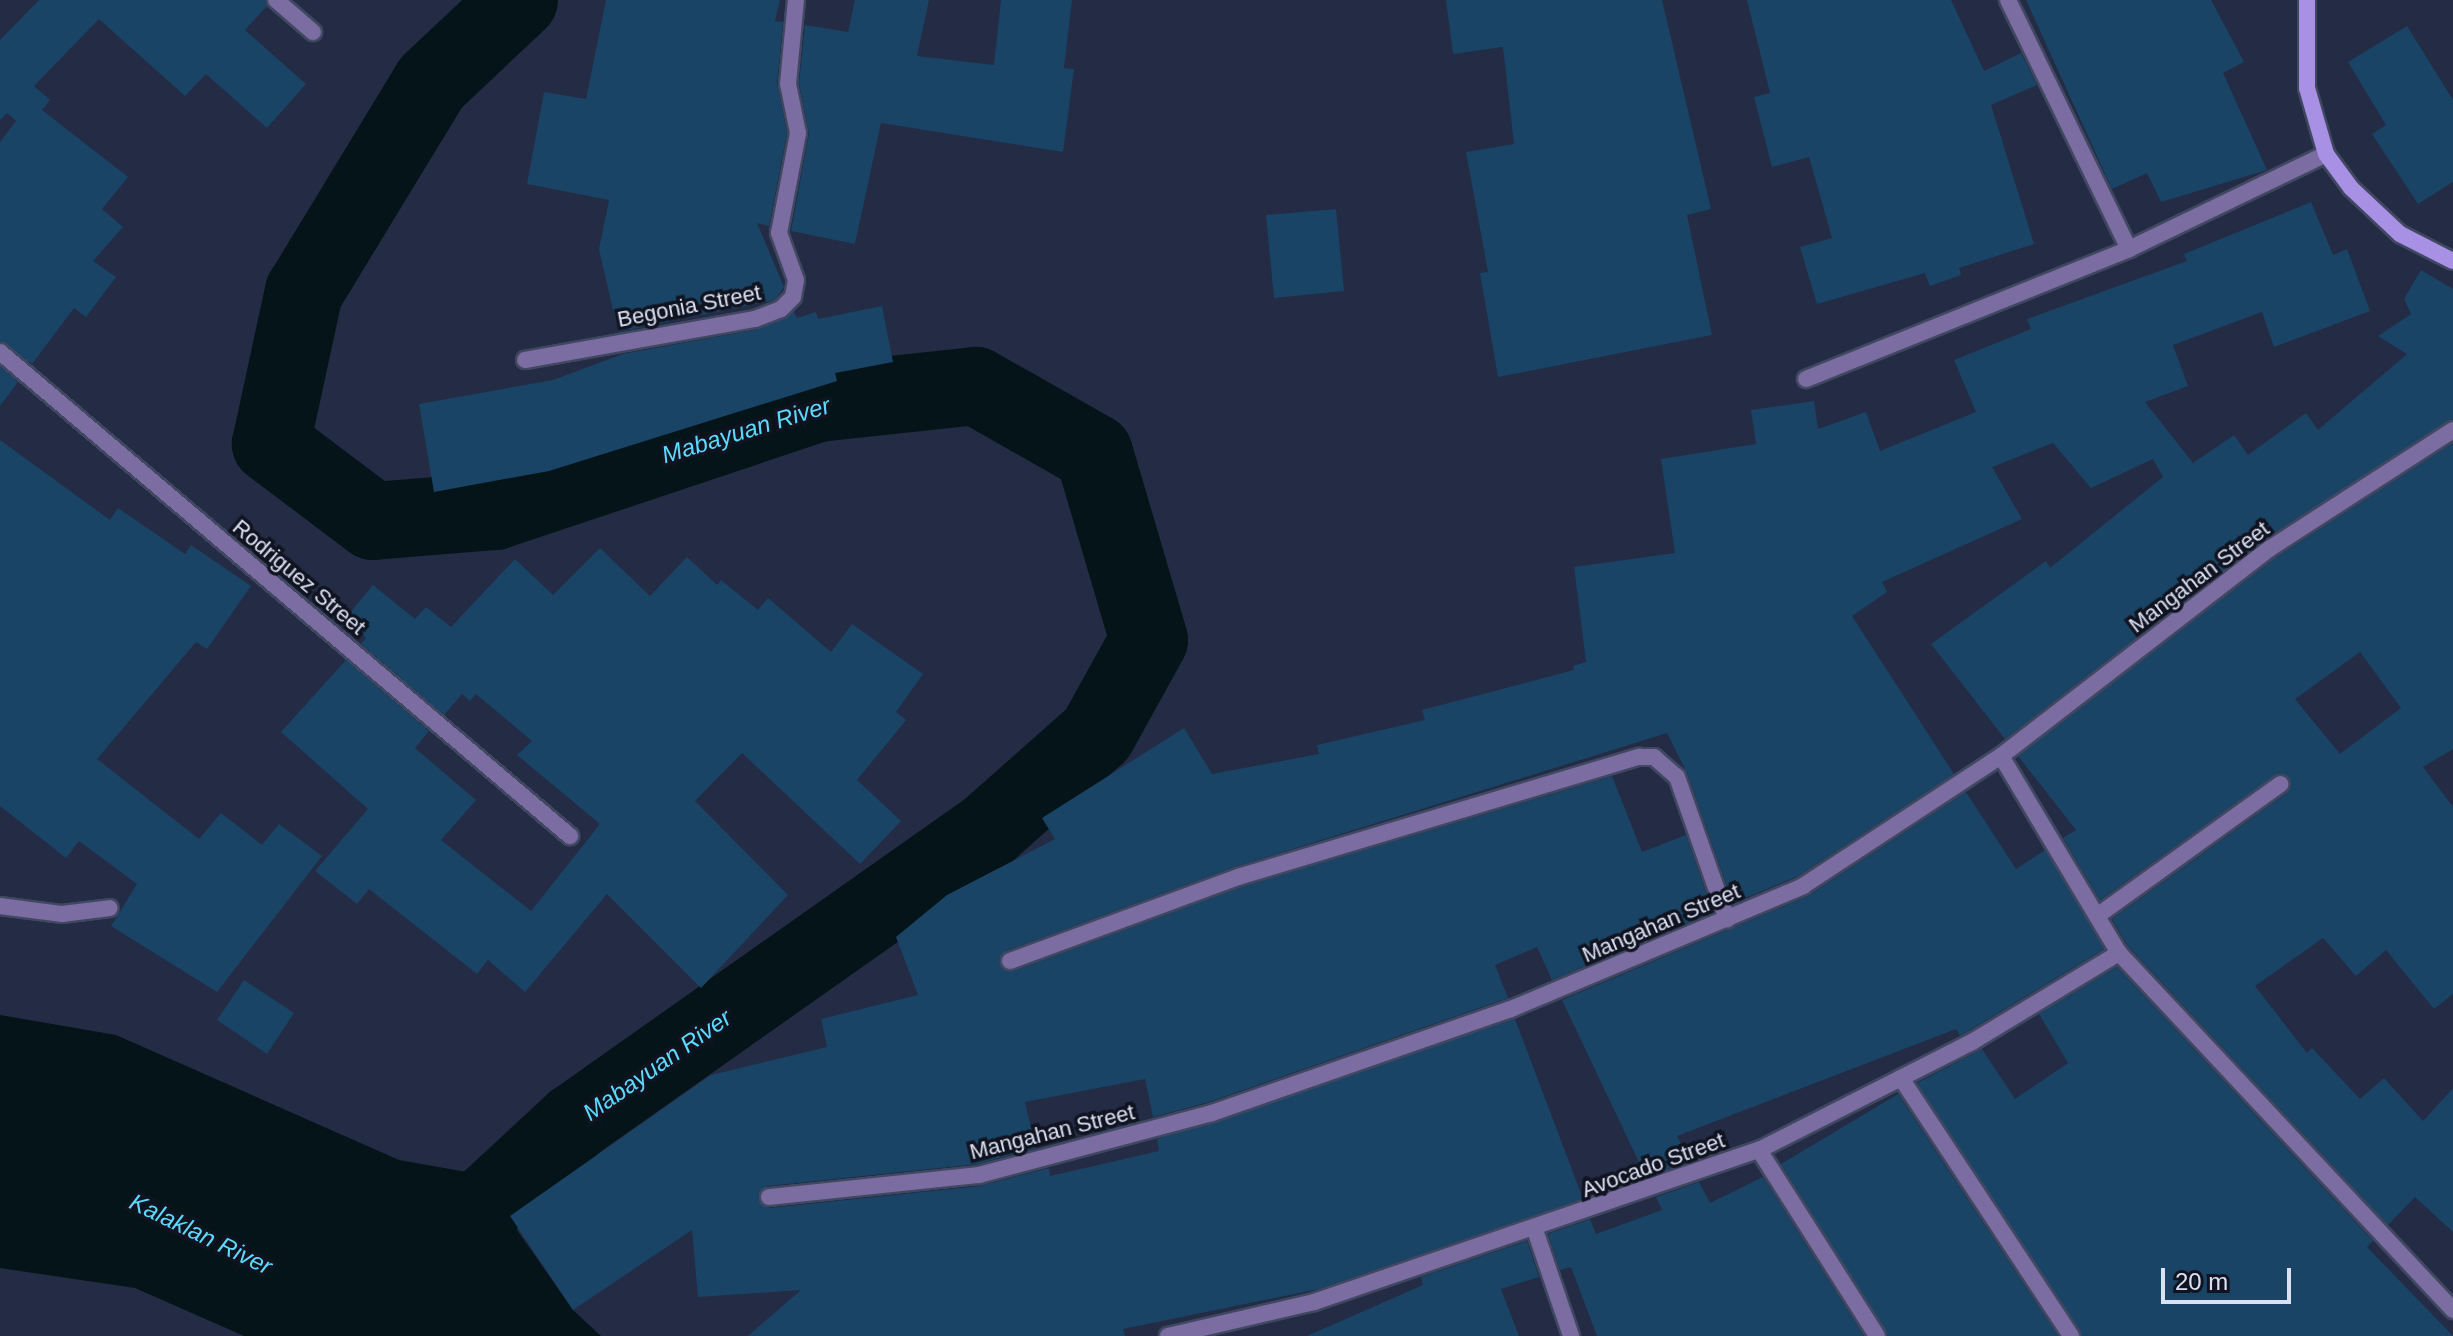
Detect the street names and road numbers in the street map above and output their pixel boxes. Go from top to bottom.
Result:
street label: Begonia Street [615,279,763,333]
street label: Rodriguez Street [227,514,371,640]
street label: Mangahan Street [2124,516,2274,638]
street label: Mangahan Street [1578,878,1744,968]
street label: Mangahan Street [967,1099,1137,1165]
street label: Avocado Street [1578,1127,1728,1203]

